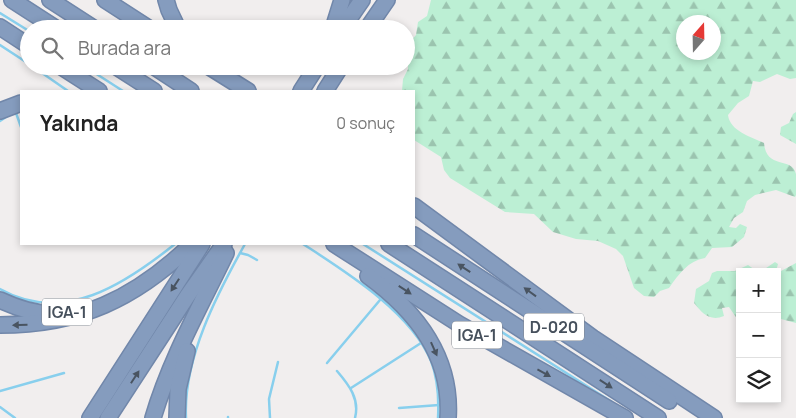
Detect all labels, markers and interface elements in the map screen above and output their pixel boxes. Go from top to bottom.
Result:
north arrow [676,15,721,60]
search box [20,20,415,75]
icon: search [38,34,66,62]
text: Burada ara [78,35,171,61]
text: Yakında [40,109,118,137]
text: 0 sonuç [336,112,395,134]
one-way arrow [457,263,470,272]
map controls [736,268,781,403]
button: + [736,268,781,313]
one-way arrow [171,278,180,291]
one-way arrow [398,285,411,294]
one-way arrow [523,287,537,297]
road number: IGA-1 [42,298,92,326]
button: − [736,313,781,358]
road number: D-020 [524,314,584,341]
one-way arrow [12,321,28,329]
road number: IGA-1 [452,322,502,348]
one-way arrow [431,342,439,356]
button: layers [736,358,781,403]
one-way arrow [538,368,551,377]
one-way arrow [130,370,140,384]
one-way arrow [599,379,613,389]

